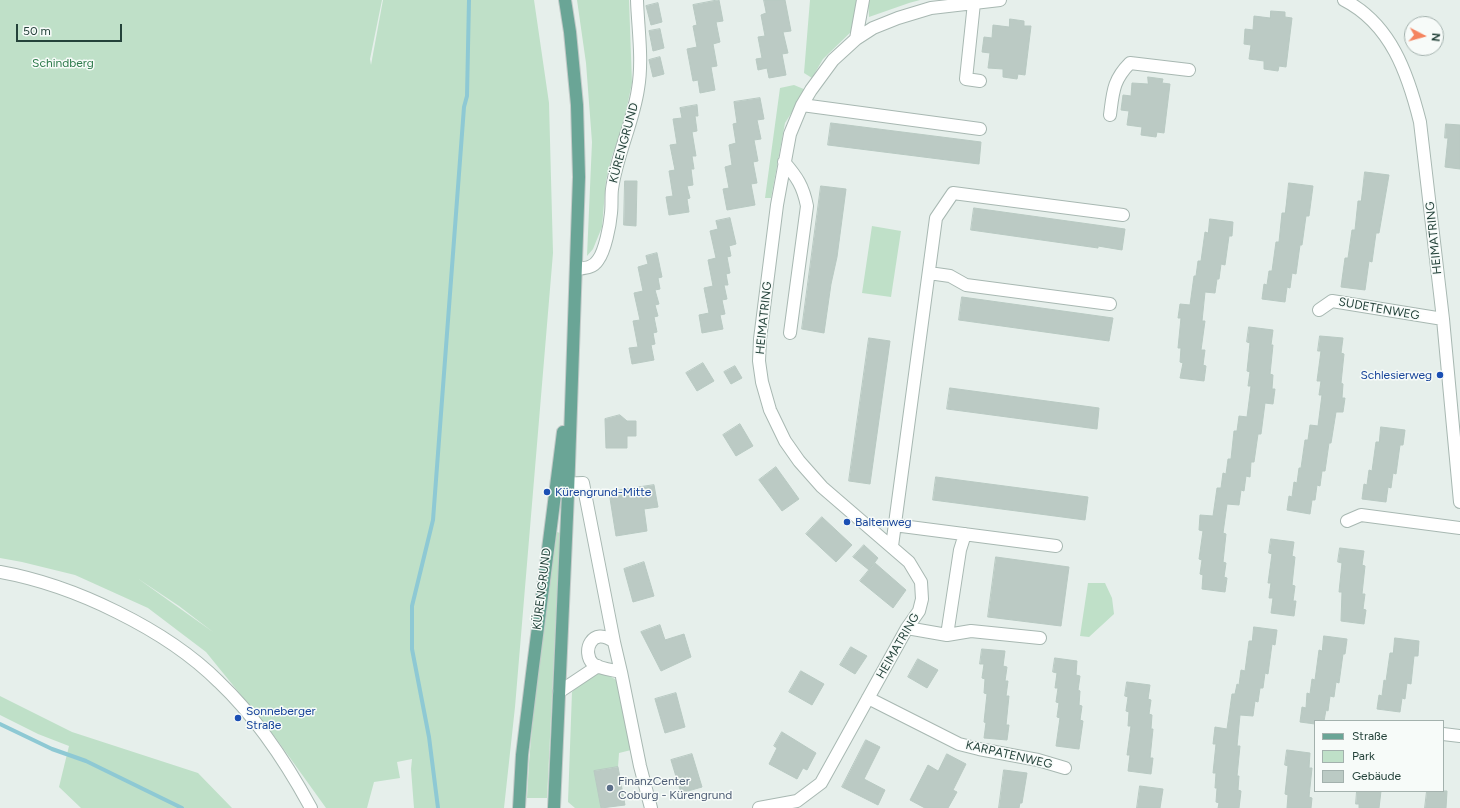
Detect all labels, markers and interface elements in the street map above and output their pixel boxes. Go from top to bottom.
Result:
scale bar [18,16,124,42]
north arrow [1404,16,1444,56]
text: 50 m [23,24,51,38]
text: N [1429,32,1442,42]
park label: Schindberg [32,56,94,70]
street label: KÜRENGRUND [606,101,642,185]
street label: HEIMATRING [1423,201,1445,275]
street label: HEIMATRING [753,281,775,355]
street label: SUDETENWEG [1337,295,1421,323]
place label: Schlesierweg [1360,368,1432,382]
marker: Schlesierweg [1435,370,1445,380]
place label: Kürengrund-Mitte [555,485,651,499]
marker: Kürengrund-Mitte [542,487,552,497]
place label: Baltenweg [855,515,912,529]
marker: Baltenweg [842,517,852,527]
street label: KÜRENGRUND [530,547,554,631]
street label: HEIMATRING [873,611,923,681]
place label: Sonneberger Straße [246,704,316,732]
marker: Sonneberger Straße [233,713,243,723]
legend [1314,720,1444,792]
text: Straße [1352,729,1387,743]
street label: KARPATENWEG [964,738,1054,772]
text: Park [1352,749,1375,763]
text: Gebäude [1352,769,1401,783]
place label: FinanzCenter Coburg - Kürengrund [618,774,732,802]
marker: FinanzCenter Coburg - Kürengrund [605,783,615,793]

